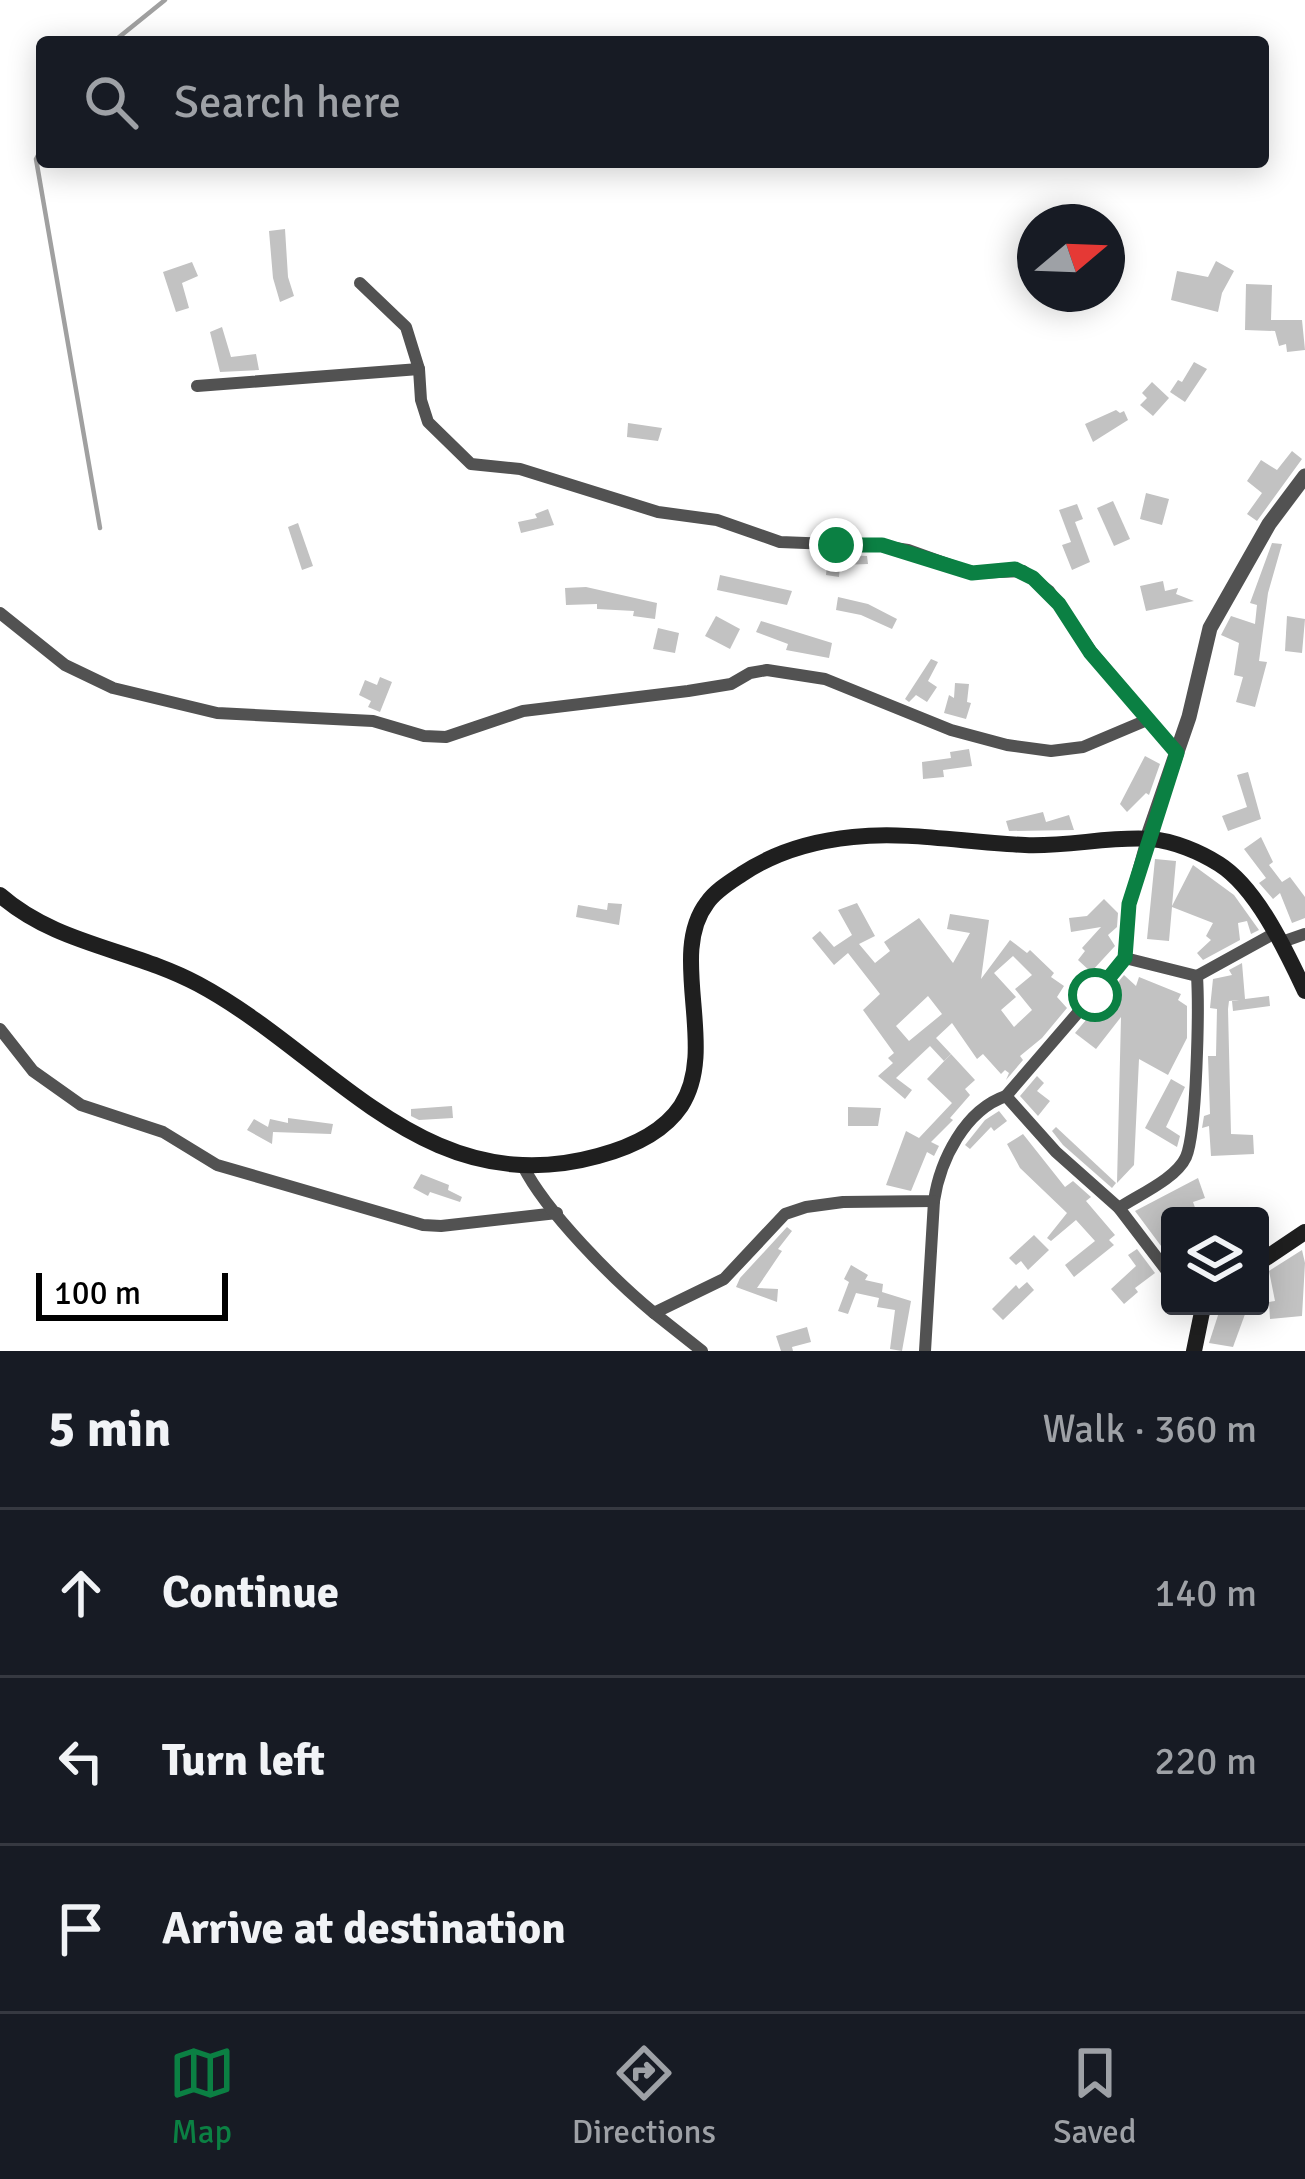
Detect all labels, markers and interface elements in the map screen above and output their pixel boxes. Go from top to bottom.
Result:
search box [36,36,1269,168]
icon: search [78,69,144,135]
text: Search here [174,75,401,130]
north arrow [1017,204,1125,312]
route end [809,518,863,572]
route start [1068,968,1122,1022]
map controls [1161,1207,1269,1315]
button: layers [1161,1207,1269,1315]
scale bar [36,1267,228,1320]
text: 100 m [54,1273,141,1314]
text: 5 min [48,1398,171,1461]
text: Walk · 360 m [1043,1405,1257,1453]
icon: ahead [48,1560,114,1626]
text: Continue [162,1565,339,1620]
text: 140 m [1154,1569,1257,1617]
icon: left [48,1728,114,1794]
text: Turn left [162,1733,325,1788]
text: 220 m [1154,1737,1257,1785]
icon: arrive [48,1896,114,1962]
text: Arrive at destination [162,1901,566,1956]
tab: Map [169,2040,235,2153]
tab: Directions [572,2040,716,2153]
tab: Saved [1053,2040,1136,2153]

